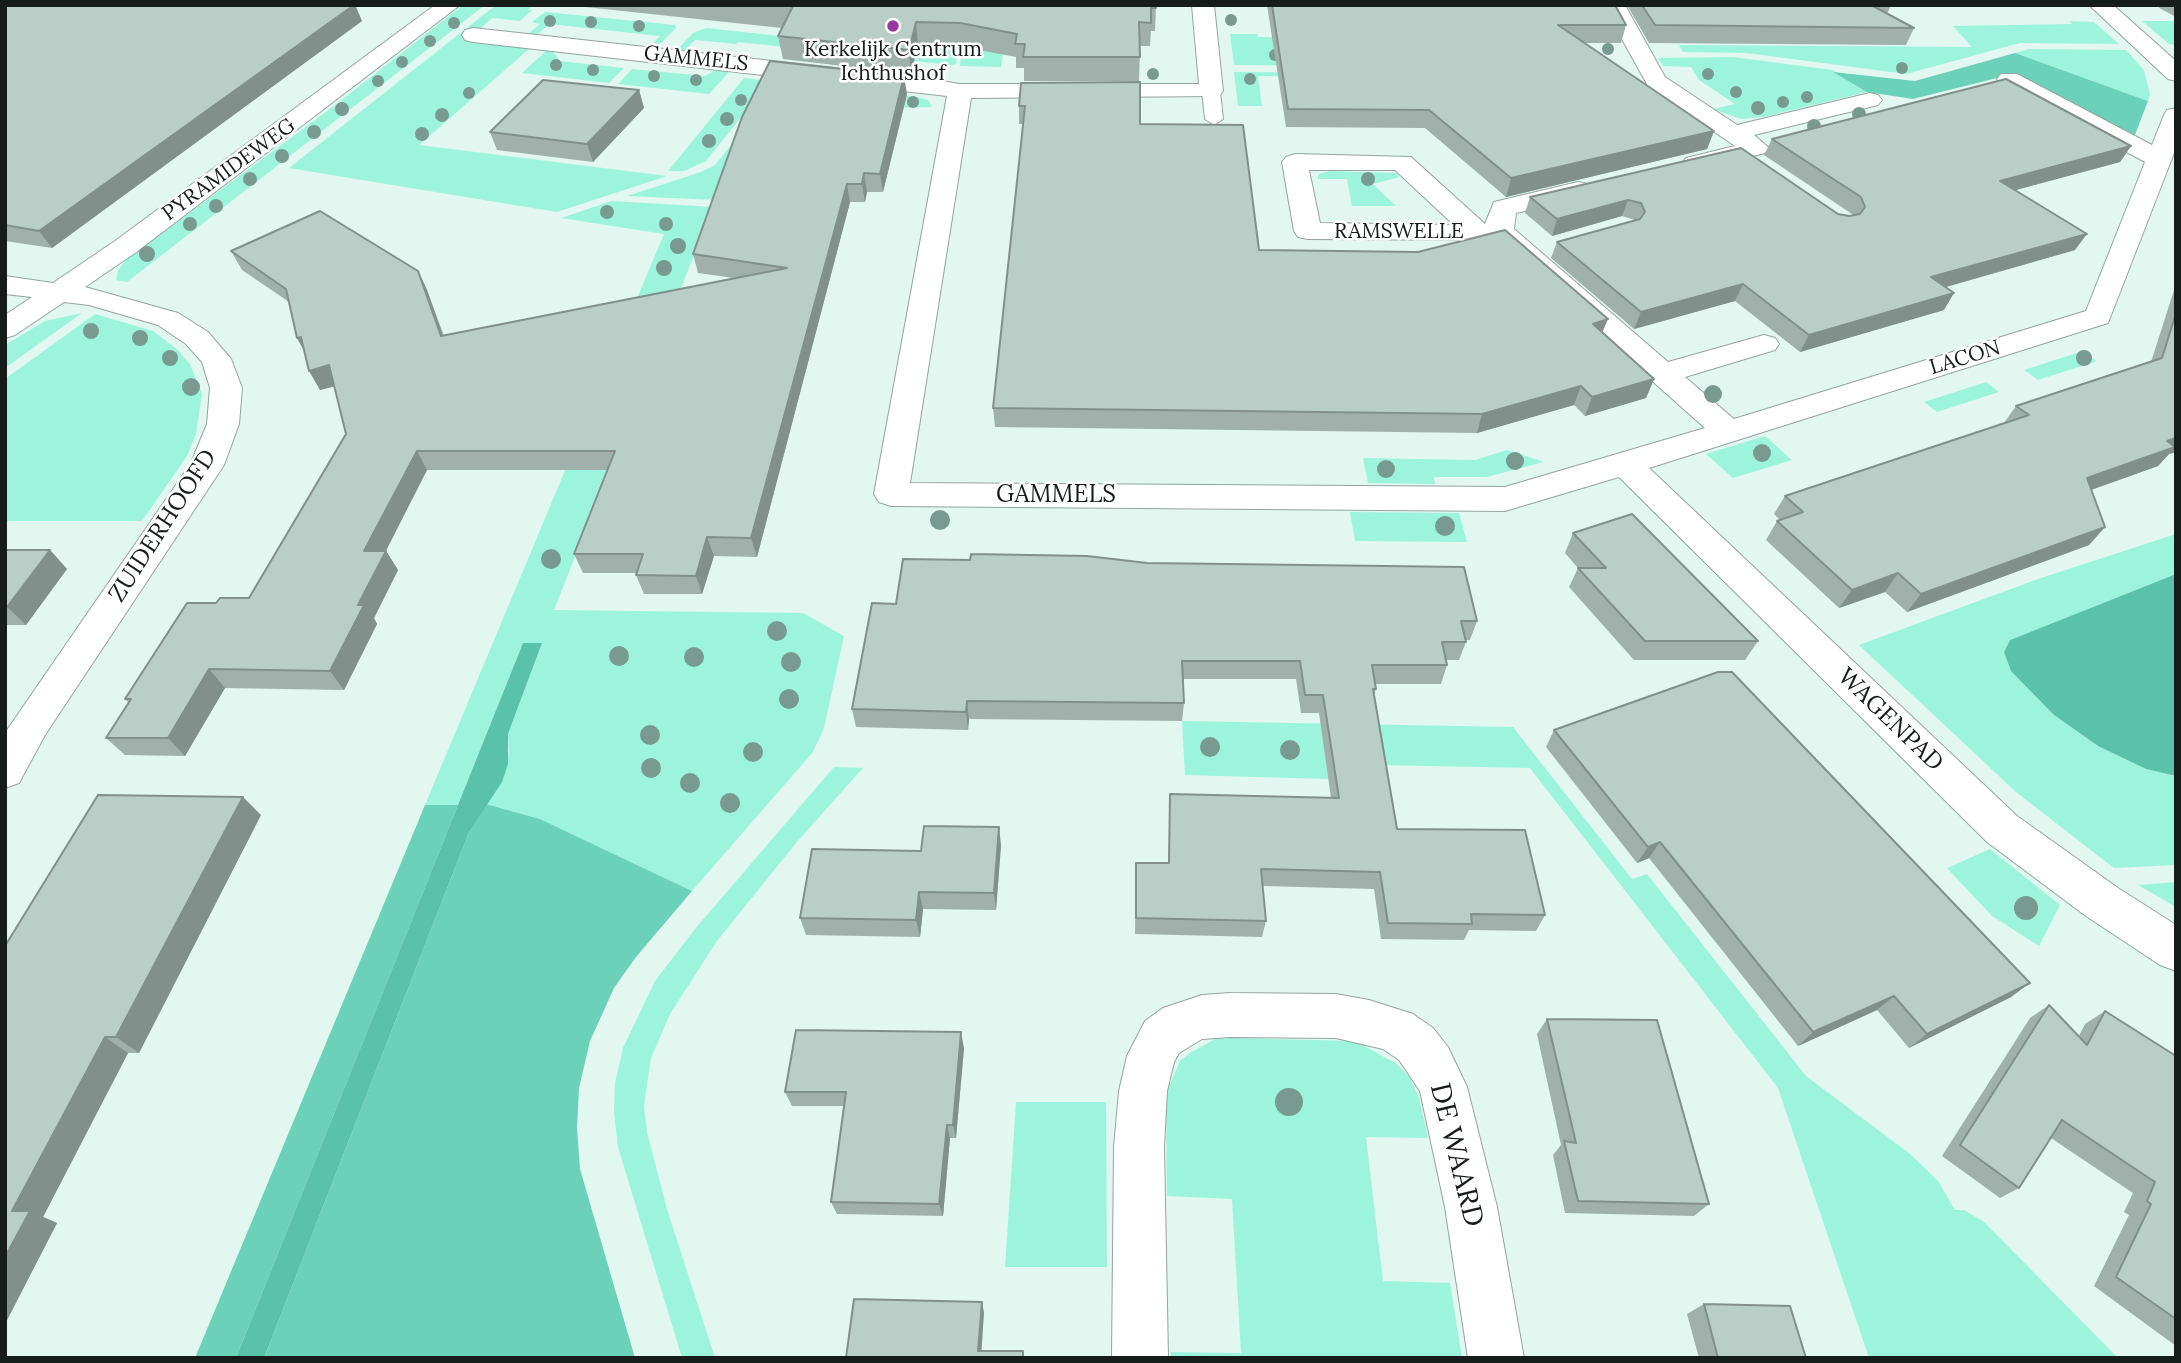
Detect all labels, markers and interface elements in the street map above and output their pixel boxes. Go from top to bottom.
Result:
marker: Kerkelijk Centrum Ichthushof [885,18,901,34]
place label: Kerkelijk Centrum Ichthushof [804,37,982,87]
street label: GAMMELS [643,41,749,77]
street label: PYRAMIDEWEG [158,113,300,227]
street label: RAMSWELLE [1334,219,1464,245]
street label: LACON [1927,335,2003,381]
street label: ZUIDERHOOFD [103,444,223,608]
street label: GAMMELS [996,481,1116,509]
street label: WAGENPAD [1831,662,1949,778]
street label: DE WAARD [1422,1080,1490,1230]

